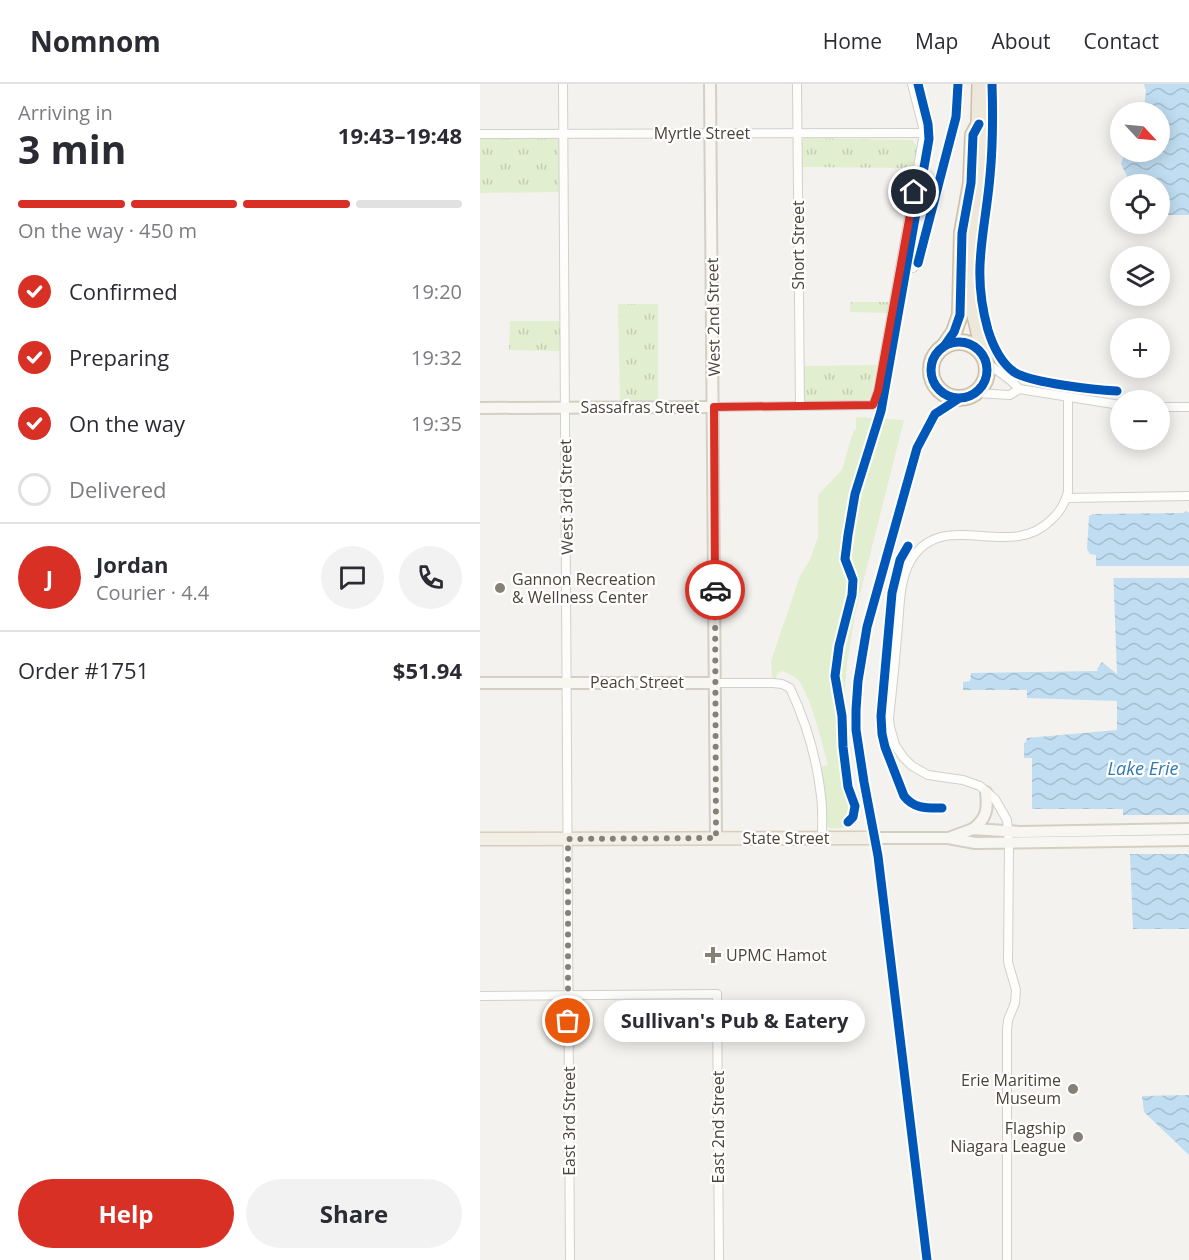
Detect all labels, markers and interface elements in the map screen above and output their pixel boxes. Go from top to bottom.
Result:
text: Nomnom [30,22,161,60]
text: Home [823,27,882,55]
text: Map [915,27,958,55]
text: About [991,27,1051,55]
text: Contact [1084,27,1159,55]
text: Arriving in [18,99,113,126]
north arrow [1110,102,1170,162]
map controls [1110,102,1170,450]
text: 19:43–19:48 [338,120,462,150]
text: 3 min [18,122,126,175]
street label: Myrtle Street [654,122,751,144]
pin [888,166,939,217]
button: locate [1110,174,1170,234]
icon: home [897,175,930,208]
street label: Short Street [787,200,809,290]
text: On the way · 450 m [18,217,197,244]
button: layers [1110,246,1170,306]
street label: West 2nd Street [701,257,725,377]
icon: check [18,275,51,308]
text: Confirmed [69,276,178,306]
text: 19:20 [411,278,462,305]
button: + [1110,318,1170,378]
icon: check [18,341,51,374]
text: Preparing [69,342,169,372]
text: 19:32 [411,344,462,371]
button: − [1110,390,1170,450]
street label: Sassafras Street [580,396,700,418]
icon: check [18,407,51,440]
text: On the way [69,408,185,438]
text: 19:35 [411,410,462,437]
street label: West 3rd Street [554,439,578,555]
text: Delivered [69,474,167,504]
button: chat [321,546,384,609]
button: phone [399,546,462,609]
text: Jordan [96,549,169,579]
courier [685,560,745,620]
text: J [46,562,53,592]
place label: Gannon Recreation & Wellness Center [512,568,656,608]
icon: car [699,574,732,607]
text: Courier · 4.4 [96,579,209,606]
marker: Gannon Recreation & Wellness Center [493,581,507,595]
text: Order #1751 [18,655,149,685]
text: $51.94 [393,655,462,685]
street label: Peach Street [590,671,684,693]
water label: Lake Erie [1107,756,1179,780]
street label: State Street [743,827,830,849]
place label: UPMC Hamot [726,944,827,966]
marker: UPMC Hamot [704,946,722,964]
pin [542,995,593,1046]
callout: Sullivan's Pub & Eatery [604,1000,865,1042]
icon: bag [551,1004,584,1037]
text: Sullivan's Pub & Eatery [621,1007,848,1034]
street label: East 3rd Street [558,1066,580,1176]
place label: Erie Maritime Museum [961,1069,1061,1109]
street label: East 2nd Street [707,1070,729,1183]
marker: Erie Maritime Museum [1066,1082,1080,1096]
place label: Flagship Niagara League [950,1117,1066,1157]
marker: Flagship Niagara League [1071,1130,1085,1144]
button: Help [18,1179,234,1248]
button: Share [246,1179,462,1248]

